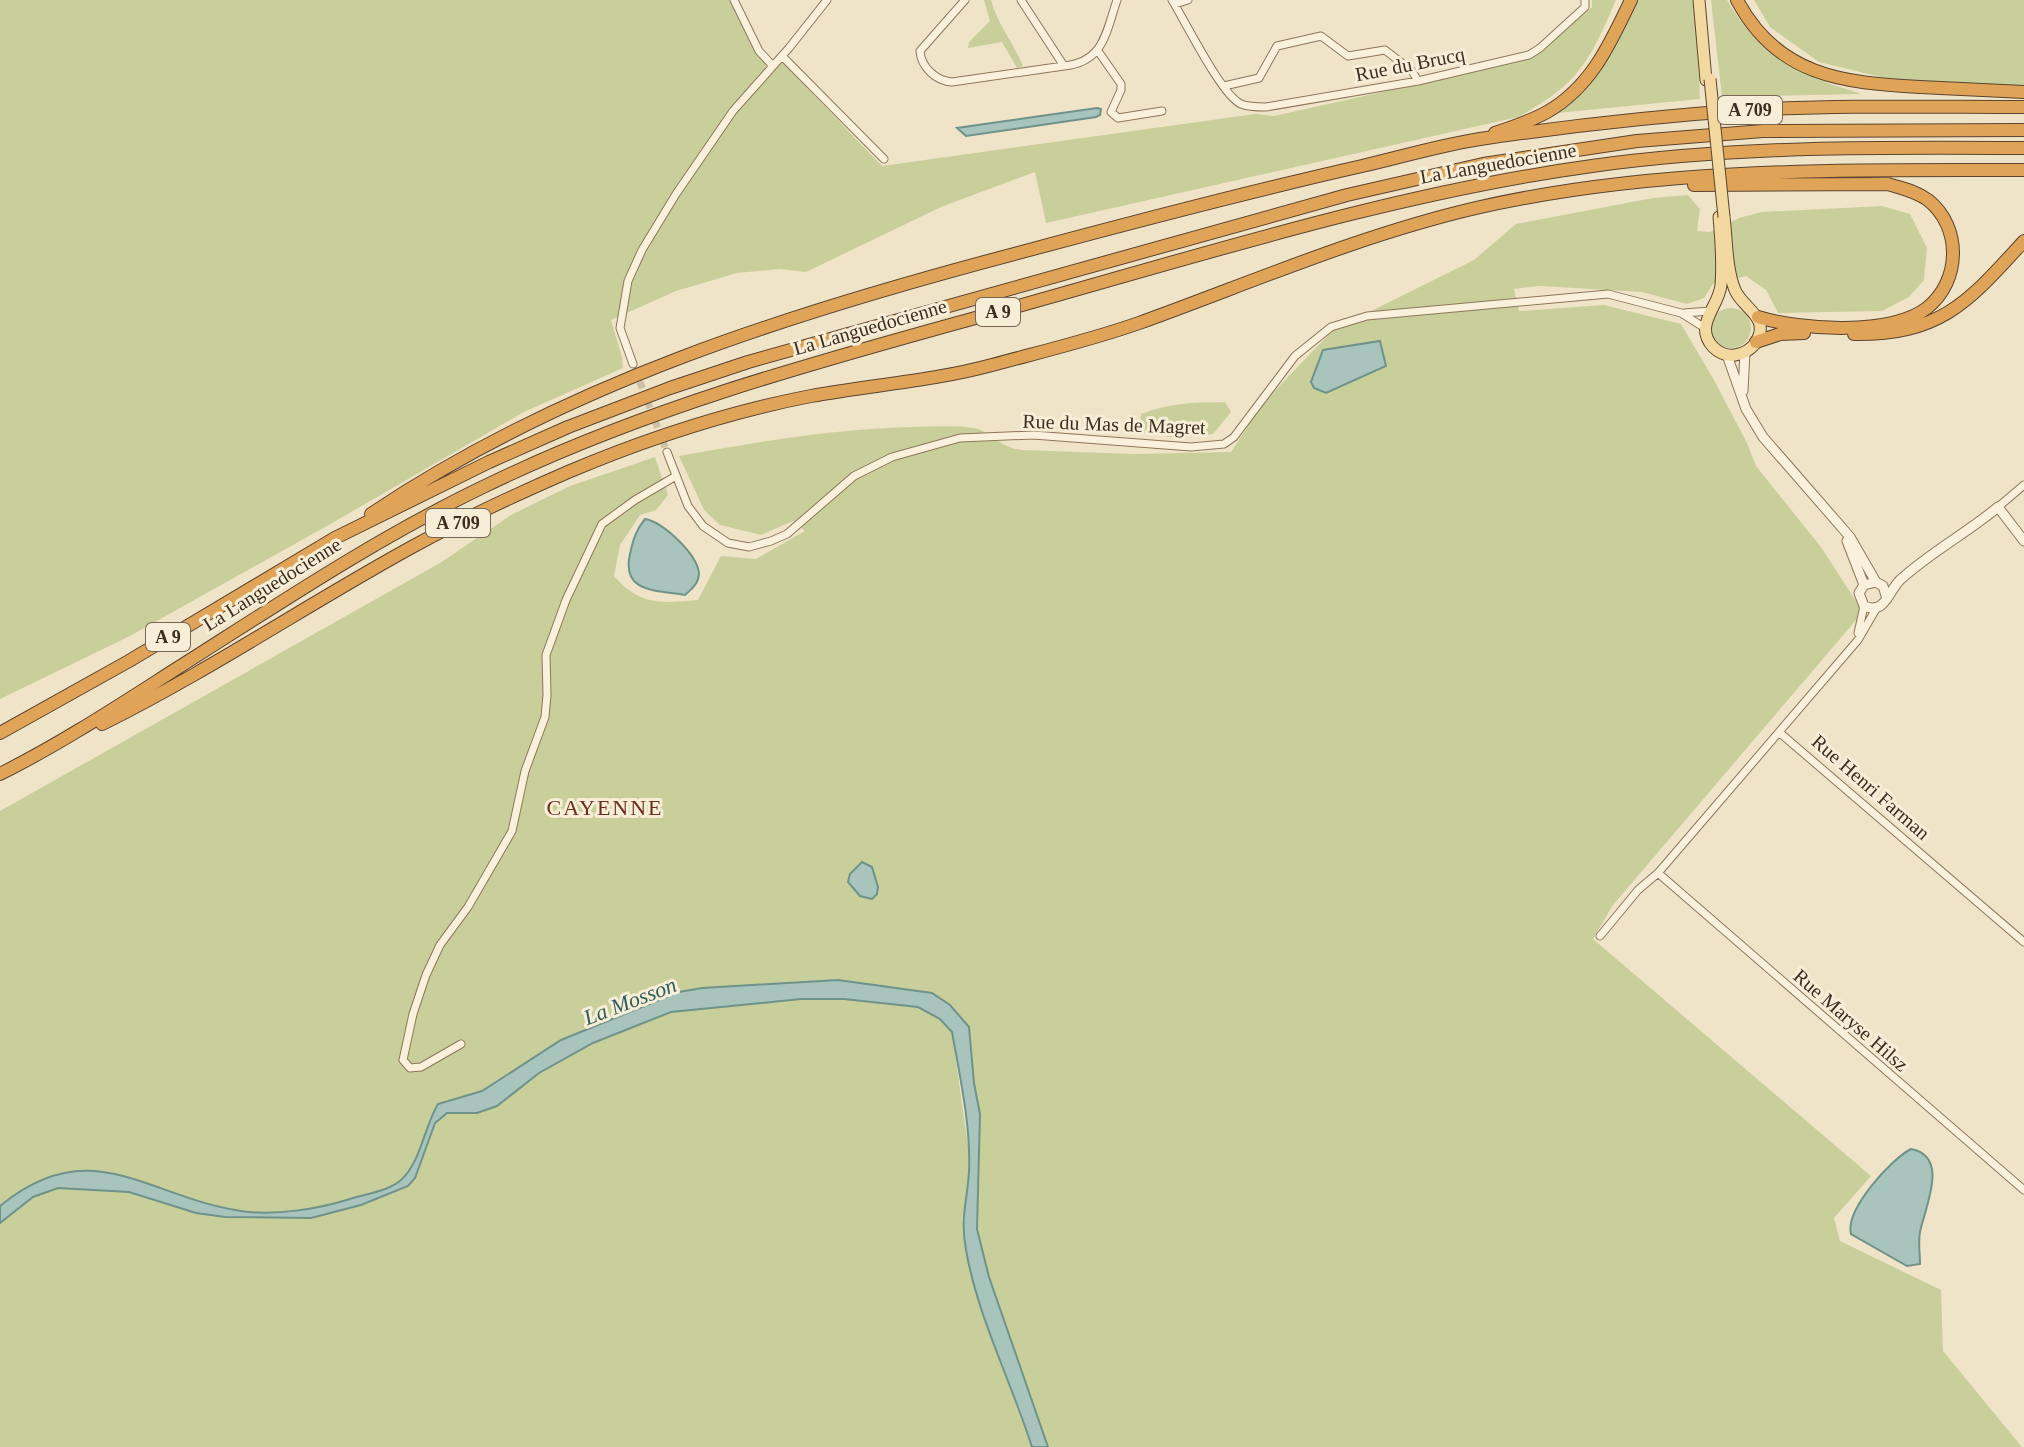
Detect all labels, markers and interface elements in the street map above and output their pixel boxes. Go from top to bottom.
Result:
street label: Rue du Brucq [1353,43,1467,86]
road number: A 709 [1718,96,1782,124]
street label: La Languedocienne [1418,138,1578,189]
street label: La Languedocienne [791,295,949,360]
road number: A 9 [976,298,1020,326]
street label: Rue du Mas de Magret [1022,410,1206,439]
road number: A 709 [426,509,490,537]
street label: La Languedocienne [199,533,346,636]
road number: A 9 [146,623,190,651]
street label: Rue Henri Farman [1808,730,1934,844]
district label: CAYENNE [546,795,664,820]
street label: Rue Maryse Hilsz [1789,964,1913,1077]
water label: La Mosson [579,972,680,1030]

